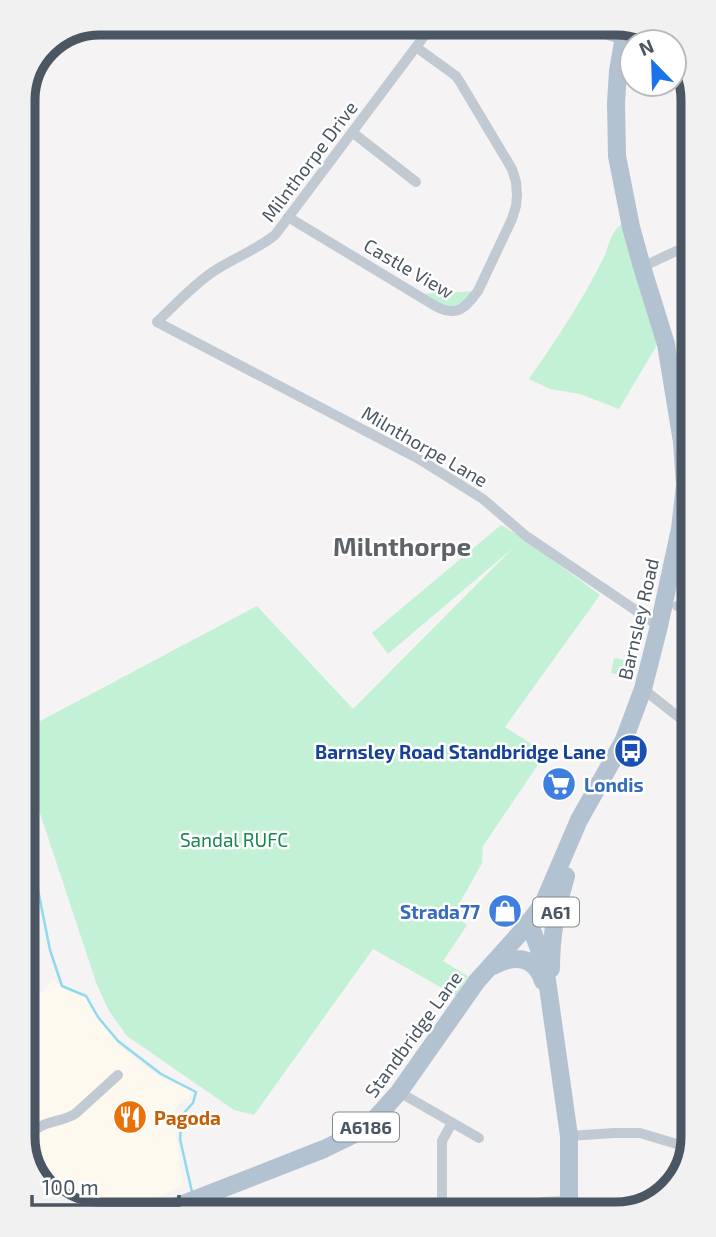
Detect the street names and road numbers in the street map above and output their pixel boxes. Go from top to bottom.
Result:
street label: Milnthorpe Drive [256,96,362,226]
street label: Castle View [360,233,458,303]
street label: Milnthorpe Lane [358,401,492,491]
street label: Barnsley Road [613,556,663,682]
road number: A61 [533,897,579,926]
street label: Standbridge Lane [359,966,467,1102]
road number: A6186 [333,1112,399,1142]

